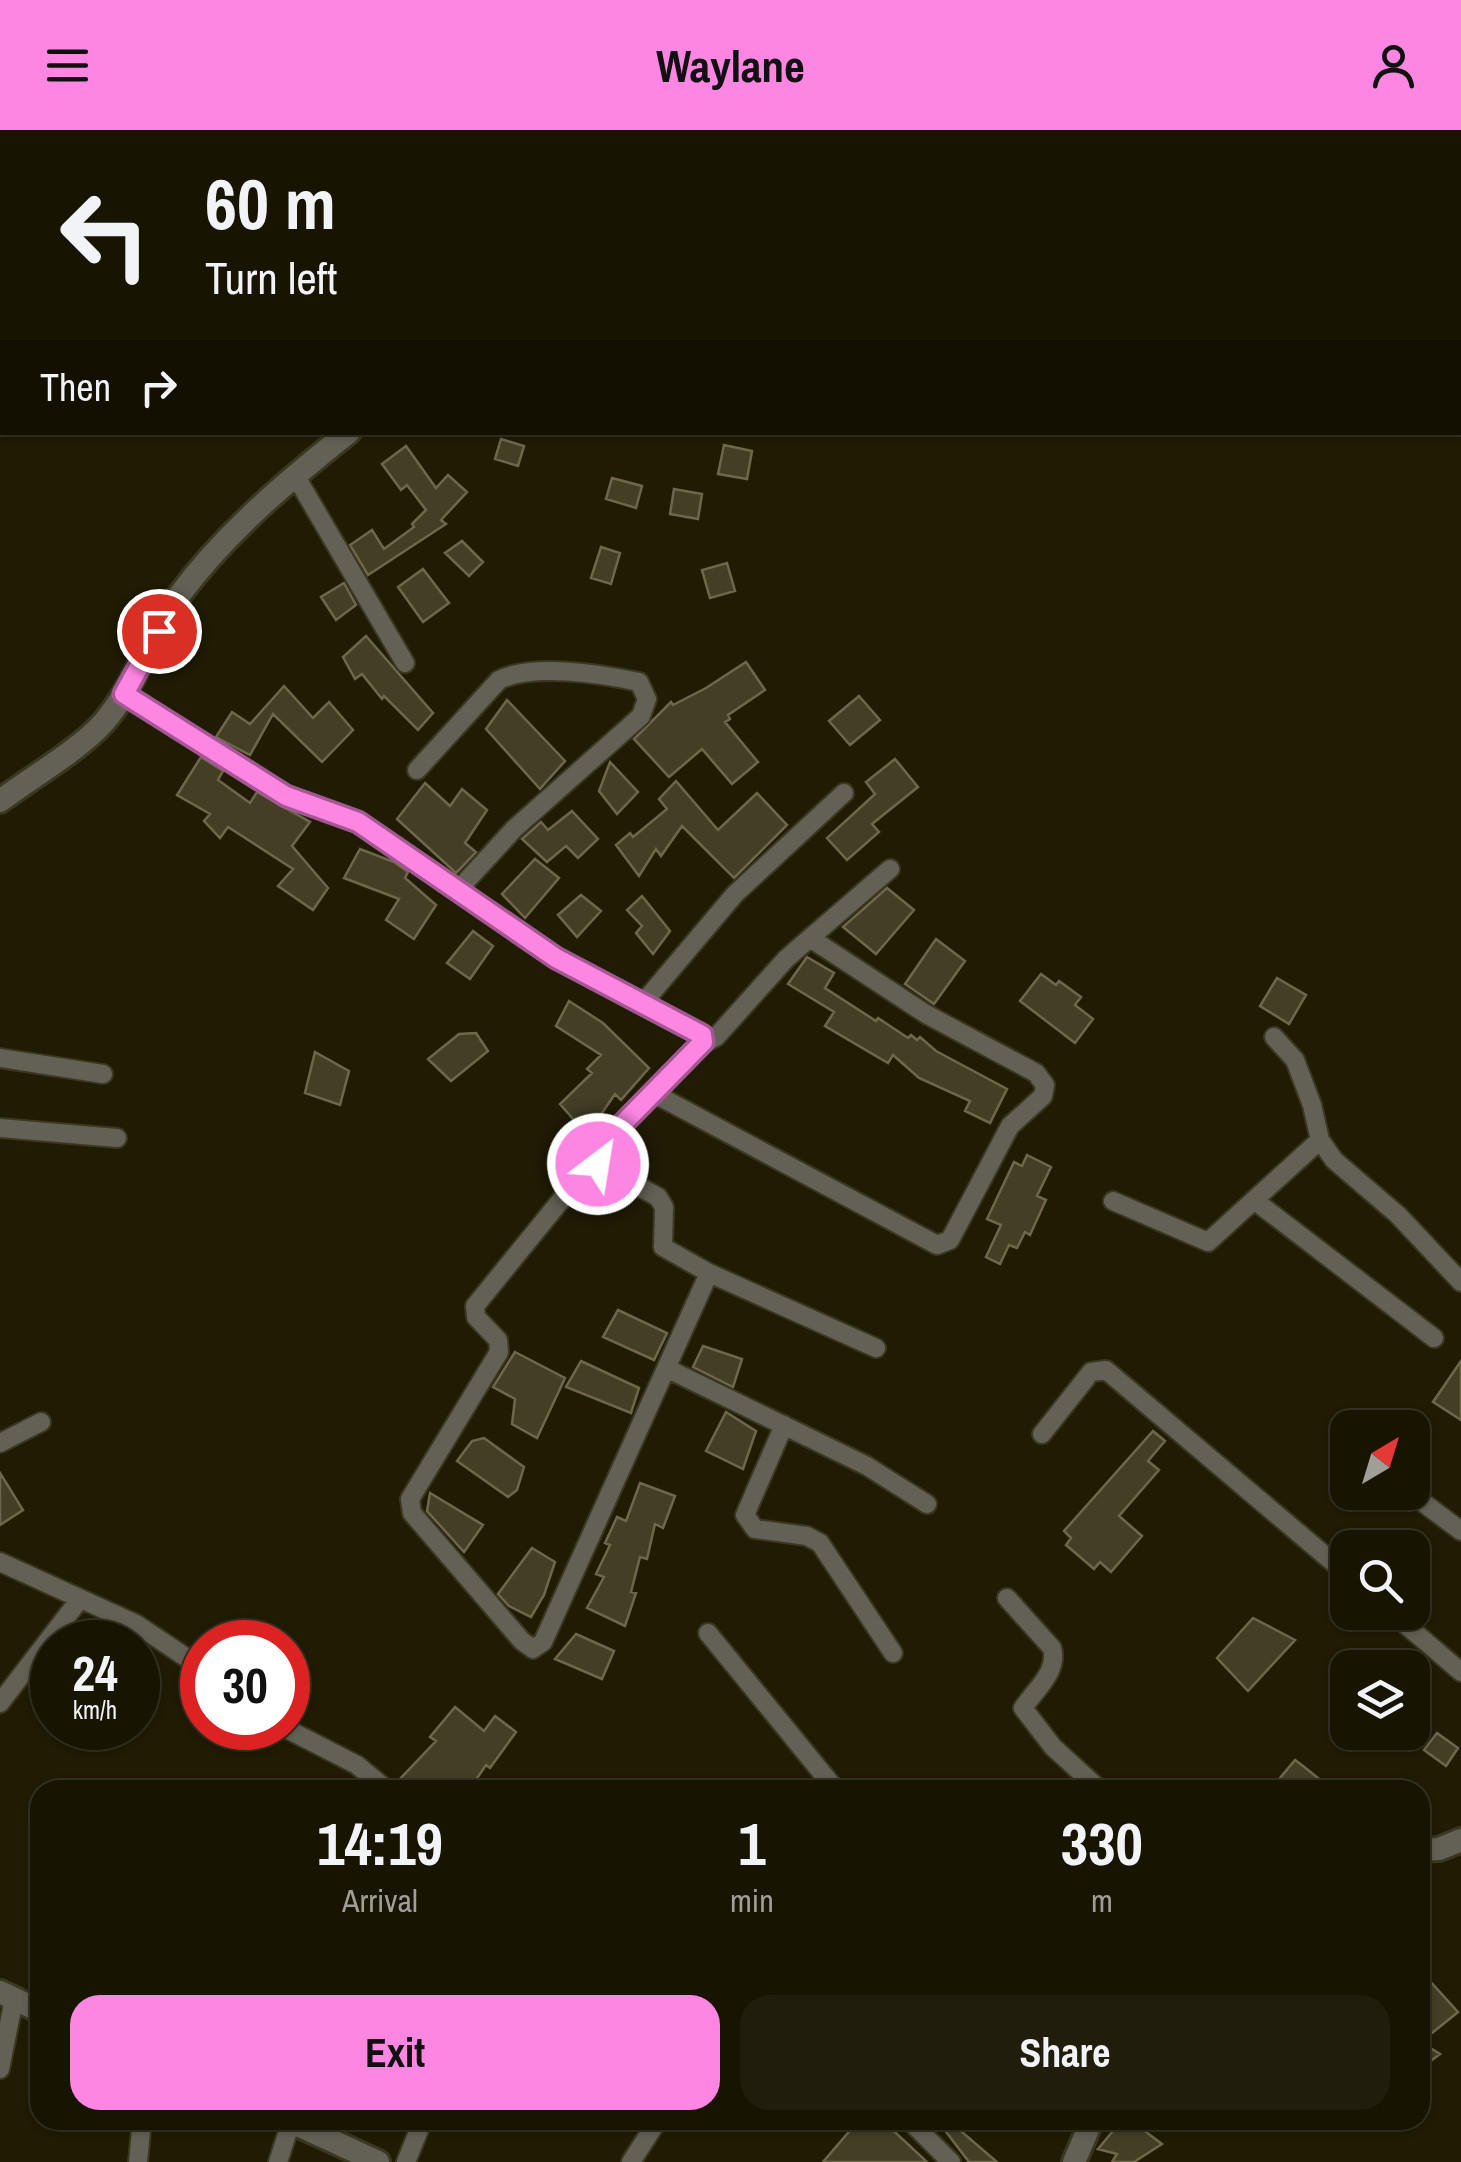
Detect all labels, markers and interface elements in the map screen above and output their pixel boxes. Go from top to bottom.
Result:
text: Waylane [656,35,805,96]
icon: menu [40,38,95,93]
icon: person [1366,38,1421,93]
text: 60 m [205,157,336,251]
icon: left [40,170,170,300]
text: Turn left [205,247,337,308]
icon: right [131,360,186,415]
text: Then [40,362,111,413]
pin [117,589,202,674]
icon: arrive [132,604,187,659]
position arrow [546,1112,650,1216]
north arrow [1330,1410,1430,1510]
map controls [1330,1410,1430,1750]
button: search [1330,1530,1430,1630]
speed limit sign: 30 [180,1620,310,1750]
text: 24 [72,1639,118,1707]
button: layers [1330,1650,1430,1750]
text: km/h [73,1693,117,1727]
text: 14:19 [317,1803,443,1884]
text: 1 [738,1803,766,1884]
text: 330 [1061,1803,1143,1884]
text: Arrival [342,1879,418,1922]
text: min [730,1879,774,1922]
text: m [1091,1879,1113,1922]
button: Exit [70,1995,720,2110]
button: Share [740,1995,1390,2110]

